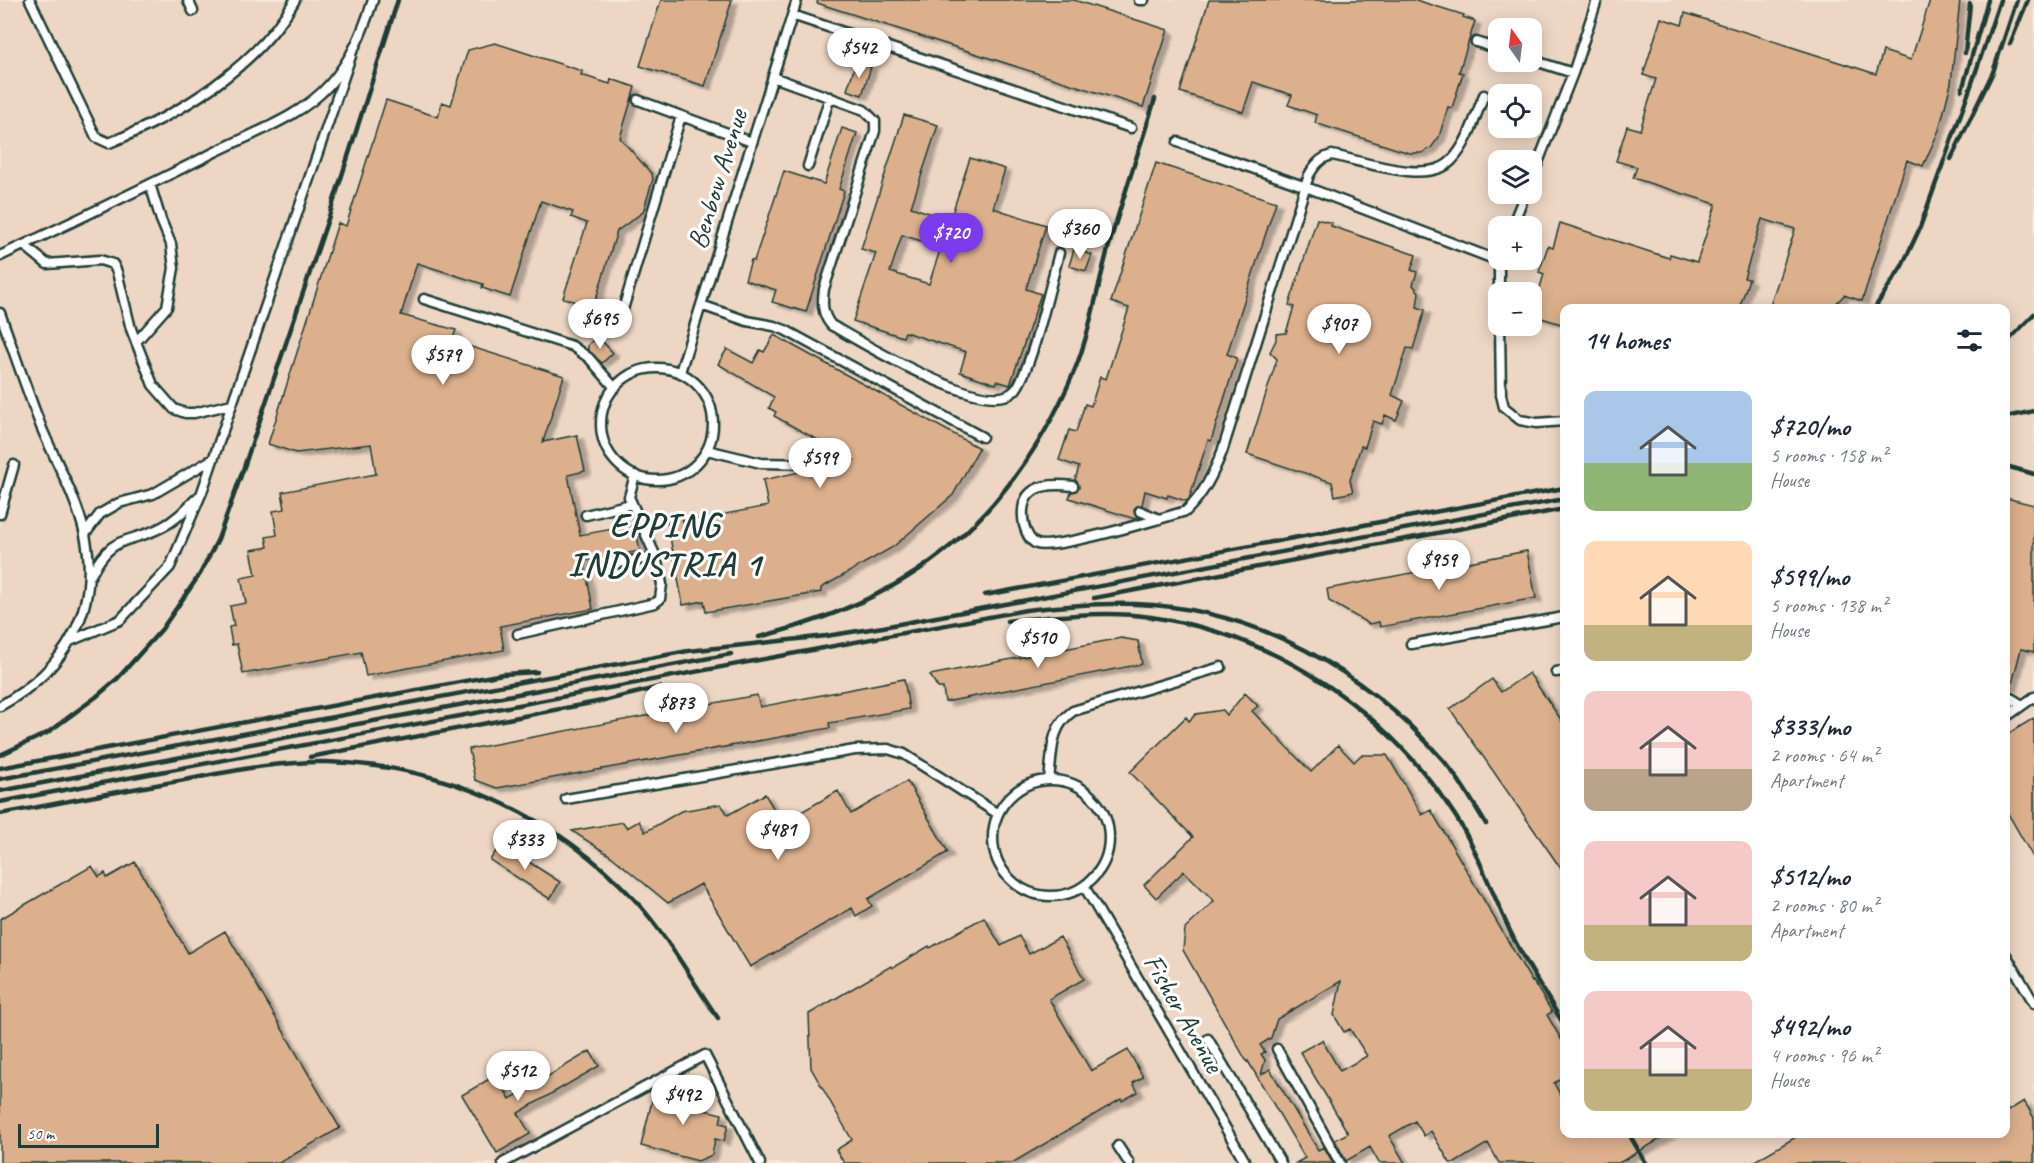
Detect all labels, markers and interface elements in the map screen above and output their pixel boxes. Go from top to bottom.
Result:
north arrow [1488,18,1542,72]
map controls [1488,18,1542,336]
pin: $542 [823,28,895,79]
text: $542 [841,35,877,60]
button: locate [1488,84,1542,138]
street label: Benbow Avenue [679,103,755,253]
button: layers [1488,150,1542,204]
pin: $360 [1044,209,1116,260]
pin: $720 [915,213,987,264]
text: $360 [1062,216,1098,241]
button: + [1488,216,1542,270]
text: $720 [933,220,969,245]
button: − [1488,282,1542,336]
pin: $695 [564,299,636,350]
pin: $907 [1303,304,1375,355]
text: $695 [582,306,618,331]
text: $907 [1321,311,1357,336]
text: 14 homes [1584,324,1669,357]
icon: filters [1953,324,1986,357]
pin: $579 [407,335,479,386]
text: $579 [425,342,461,367]
text: $720/mo [1770,410,1850,443]
icon: home [1632,415,1704,487]
pin: $599 [784,438,856,489]
text: 5 rooms · 158 m² [1770,443,1887,468]
text: $599 [802,445,838,470]
text: House [1770,468,1809,493]
district label: EPPING INDUSTRIA 1 [568,503,764,585]
pin: $959 [1403,540,1475,591]
text: $959 [1421,547,1457,572]
text: $599/mo [1770,560,1849,593]
icon: home [1632,565,1704,637]
text: 5 rooms · 138 m² [1770,593,1887,618]
pin: $510 [1002,618,1074,669]
text: House [1770,618,1809,643]
text: $510 [1020,625,1056,650]
pin: $873 [640,683,712,734]
text: $873 [658,690,694,715]
text: $333/mo [1770,710,1850,743]
icon: home [1632,715,1704,787]
text: 2 rooms · 64 m² [1770,743,1878,768]
text: Apartment [1770,768,1843,793]
pin: $481 [742,810,814,861]
text: $481 [760,817,796,842]
pin: $333 [489,820,561,871]
text: $333 [507,827,543,852]
text: $512/mo [1770,860,1850,893]
icon: home [1632,865,1704,937]
text: 2 rooms · 80 m² [1770,893,1878,918]
text: Apartment [1770,918,1843,943]
street label: Fisher Avenue [1136,948,1233,1080]
text: $492/mo [1770,1010,1850,1043]
icon: home [1632,1015,1704,1087]
text: 4 rooms · 96 m² [1770,1043,1878,1068]
pin: $512 [482,1051,554,1102]
text: $512 [500,1058,536,1083]
text: House [1770,1068,1809,1093]
pin: $492 [647,1075,719,1126]
text: $492 [665,1082,701,1107]
scale bar [18,1121,159,1148]
text: 50 m [27,1124,54,1144]

